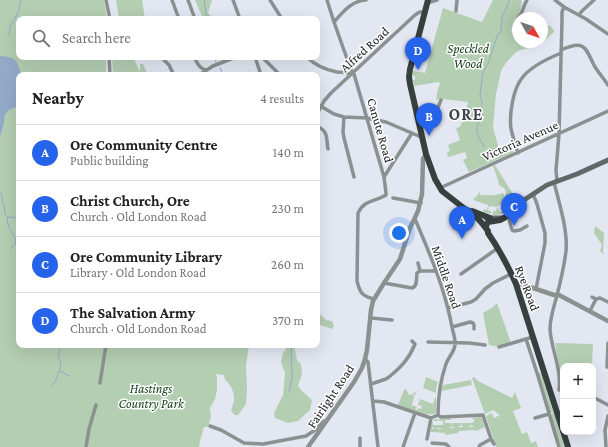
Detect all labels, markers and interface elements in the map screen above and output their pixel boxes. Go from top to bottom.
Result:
north arrow [512,12,548,48]
search box [16,16,320,60]
street label: Alfred Road [337,24,392,75]
icon: search [30,27,52,49]
text: Search here [62,30,131,46]
pin: D [405,37,431,70]
park label: Speckled Wood [447,41,490,71]
text: Nearby [32,89,84,108]
text: 4 results [260,91,304,106]
street label: Canute Road [364,96,397,164]
pin: B [416,103,442,136]
district label: ORE [449,105,483,124]
street label: Victoria Avenue [480,117,561,164]
text: Ore Community Centre [70,137,218,153]
text: A [41,145,49,160]
text: 140 m [273,145,304,160]
text: Public building [70,153,149,168]
text: Christ Church, Ore [70,193,190,209]
pin: C [501,193,527,226]
text: B [41,201,49,216]
text: 230 m [271,201,304,216]
pin: A [449,206,475,239]
text: Church · Old London Road [70,209,207,224]
your location [389,223,409,243]
street label: Middle Road [429,244,464,311]
text: Ore Community Library [70,249,222,265]
text: C [41,257,49,272]
text: 260 m [271,257,304,272]
street label: Rye Road [512,263,543,313]
text: Library · Old London Road [70,265,206,280]
text: The Salvation Army [70,305,195,321]
text: D [41,313,49,328]
text: 370 m [272,313,304,328]
text: Church · Old London Road [70,321,207,336]
street label: Fairlight Road [304,362,357,431]
map controls [560,363,596,435]
button: + [560,363,596,399]
park label: Hastings Country Park [118,381,185,411]
button: − [560,399,596,435]

